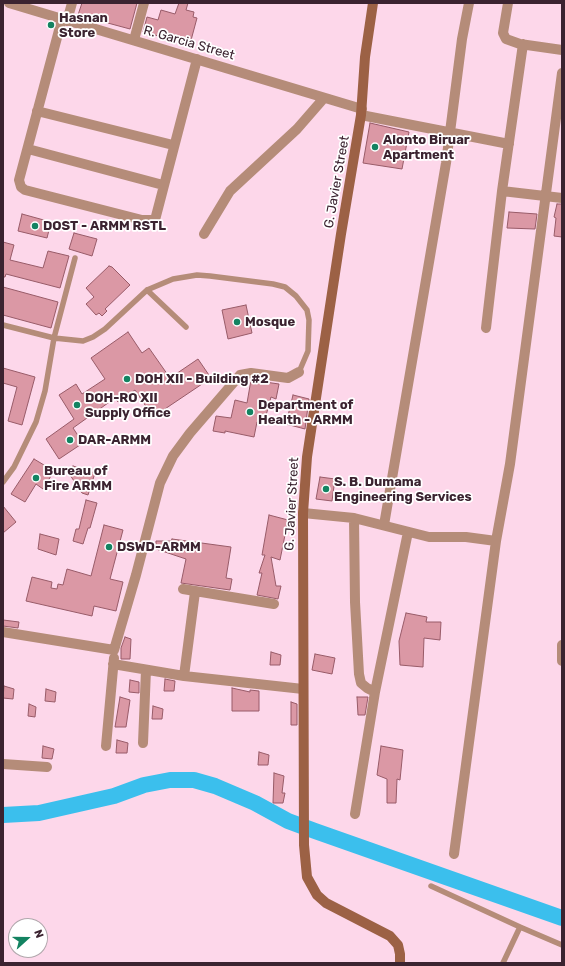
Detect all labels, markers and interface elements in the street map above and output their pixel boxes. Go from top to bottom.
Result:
place label: Hasnan Store [59,10,108,41]
marker: Hasnan Store [46,20,56,30]
street label: R. Garcia Street [142,23,236,63]
place label: Alonto Biruar Apartment [383,132,470,163]
street label: G. Javier Street [321,135,353,229]
marker: Alonto Biruar Apartment [370,142,380,152]
place label: DOST - ARMM RSTL [43,218,166,234]
marker: DOST - ARMM RSTL [30,221,40,231]
place label: Mosque [245,314,295,330]
marker: Mosque [232,317,242,327]
place label: DOH XII - Building #2 [135,371,269,387]
marker: DOH XII - Building #2 [122,374,132,384]
place label: DOH-RO XII Supply Office [85,390,171,421]
place label: Department of Health - ARMM [258,397,353,428]
marker: DOH-RO XII Supply Office [72,400,82,410]
marker: Department of Health - ARMM [245,407,255,417]
place label: DAR-ARMM [78,432,151,448]
marker: DAR-ARMM [65,435,75,445]
street label: G. Javier Street [282,457,302,551]
place label: Bureau of Fire ARMM [44,463,112,494]
marker: Bureau of Fire ARMM [31,473,41,483]
place label: S. B. Dumama Engineering Services [334,474,472,505]
marker: S. B. Dumama Engineering Services [321,484,331,494]
place label: DSWD-ARMM [117,539,201,555]
marker: DSWD-ARMM [104,542,114,552]
north arrow [8,918,48,958]
text: N [31,928,46,940]

